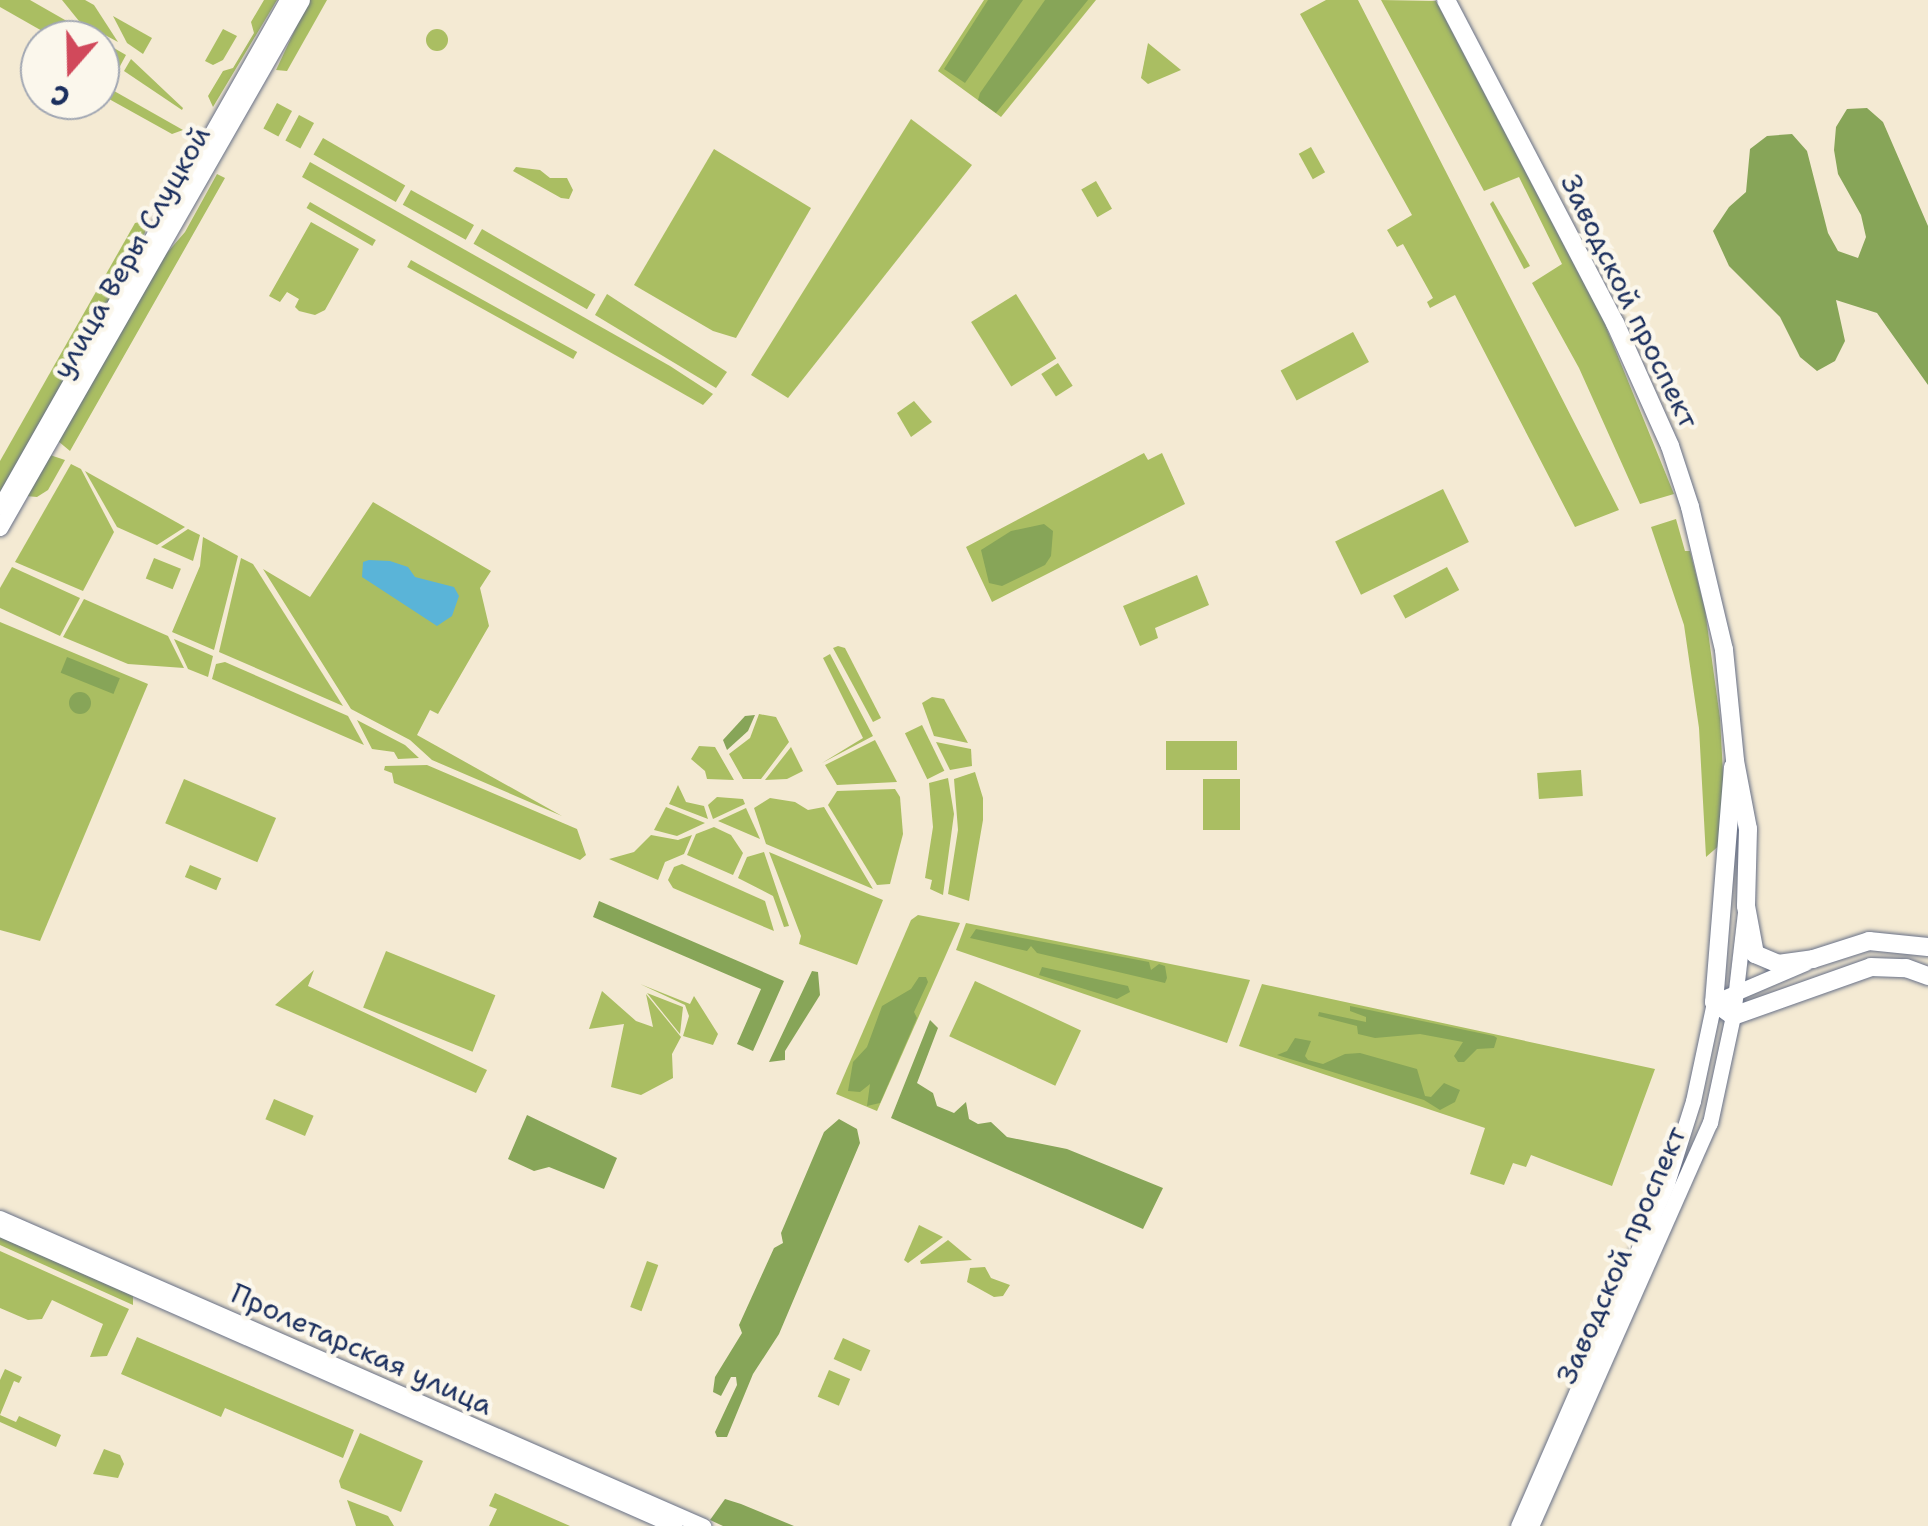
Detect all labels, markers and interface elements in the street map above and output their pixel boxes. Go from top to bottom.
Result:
north arrow [20,20,120,120]
text: С [46,76,75,117]
street label: улица Веры Слуцкой [45,120,217,384]
street label: Заводской проспект [1554,169,1706,433]
street label: Заводской проспект [1549,1121,1693,1389]
street label: Пролетарская улица [226,1276,498,1422]

